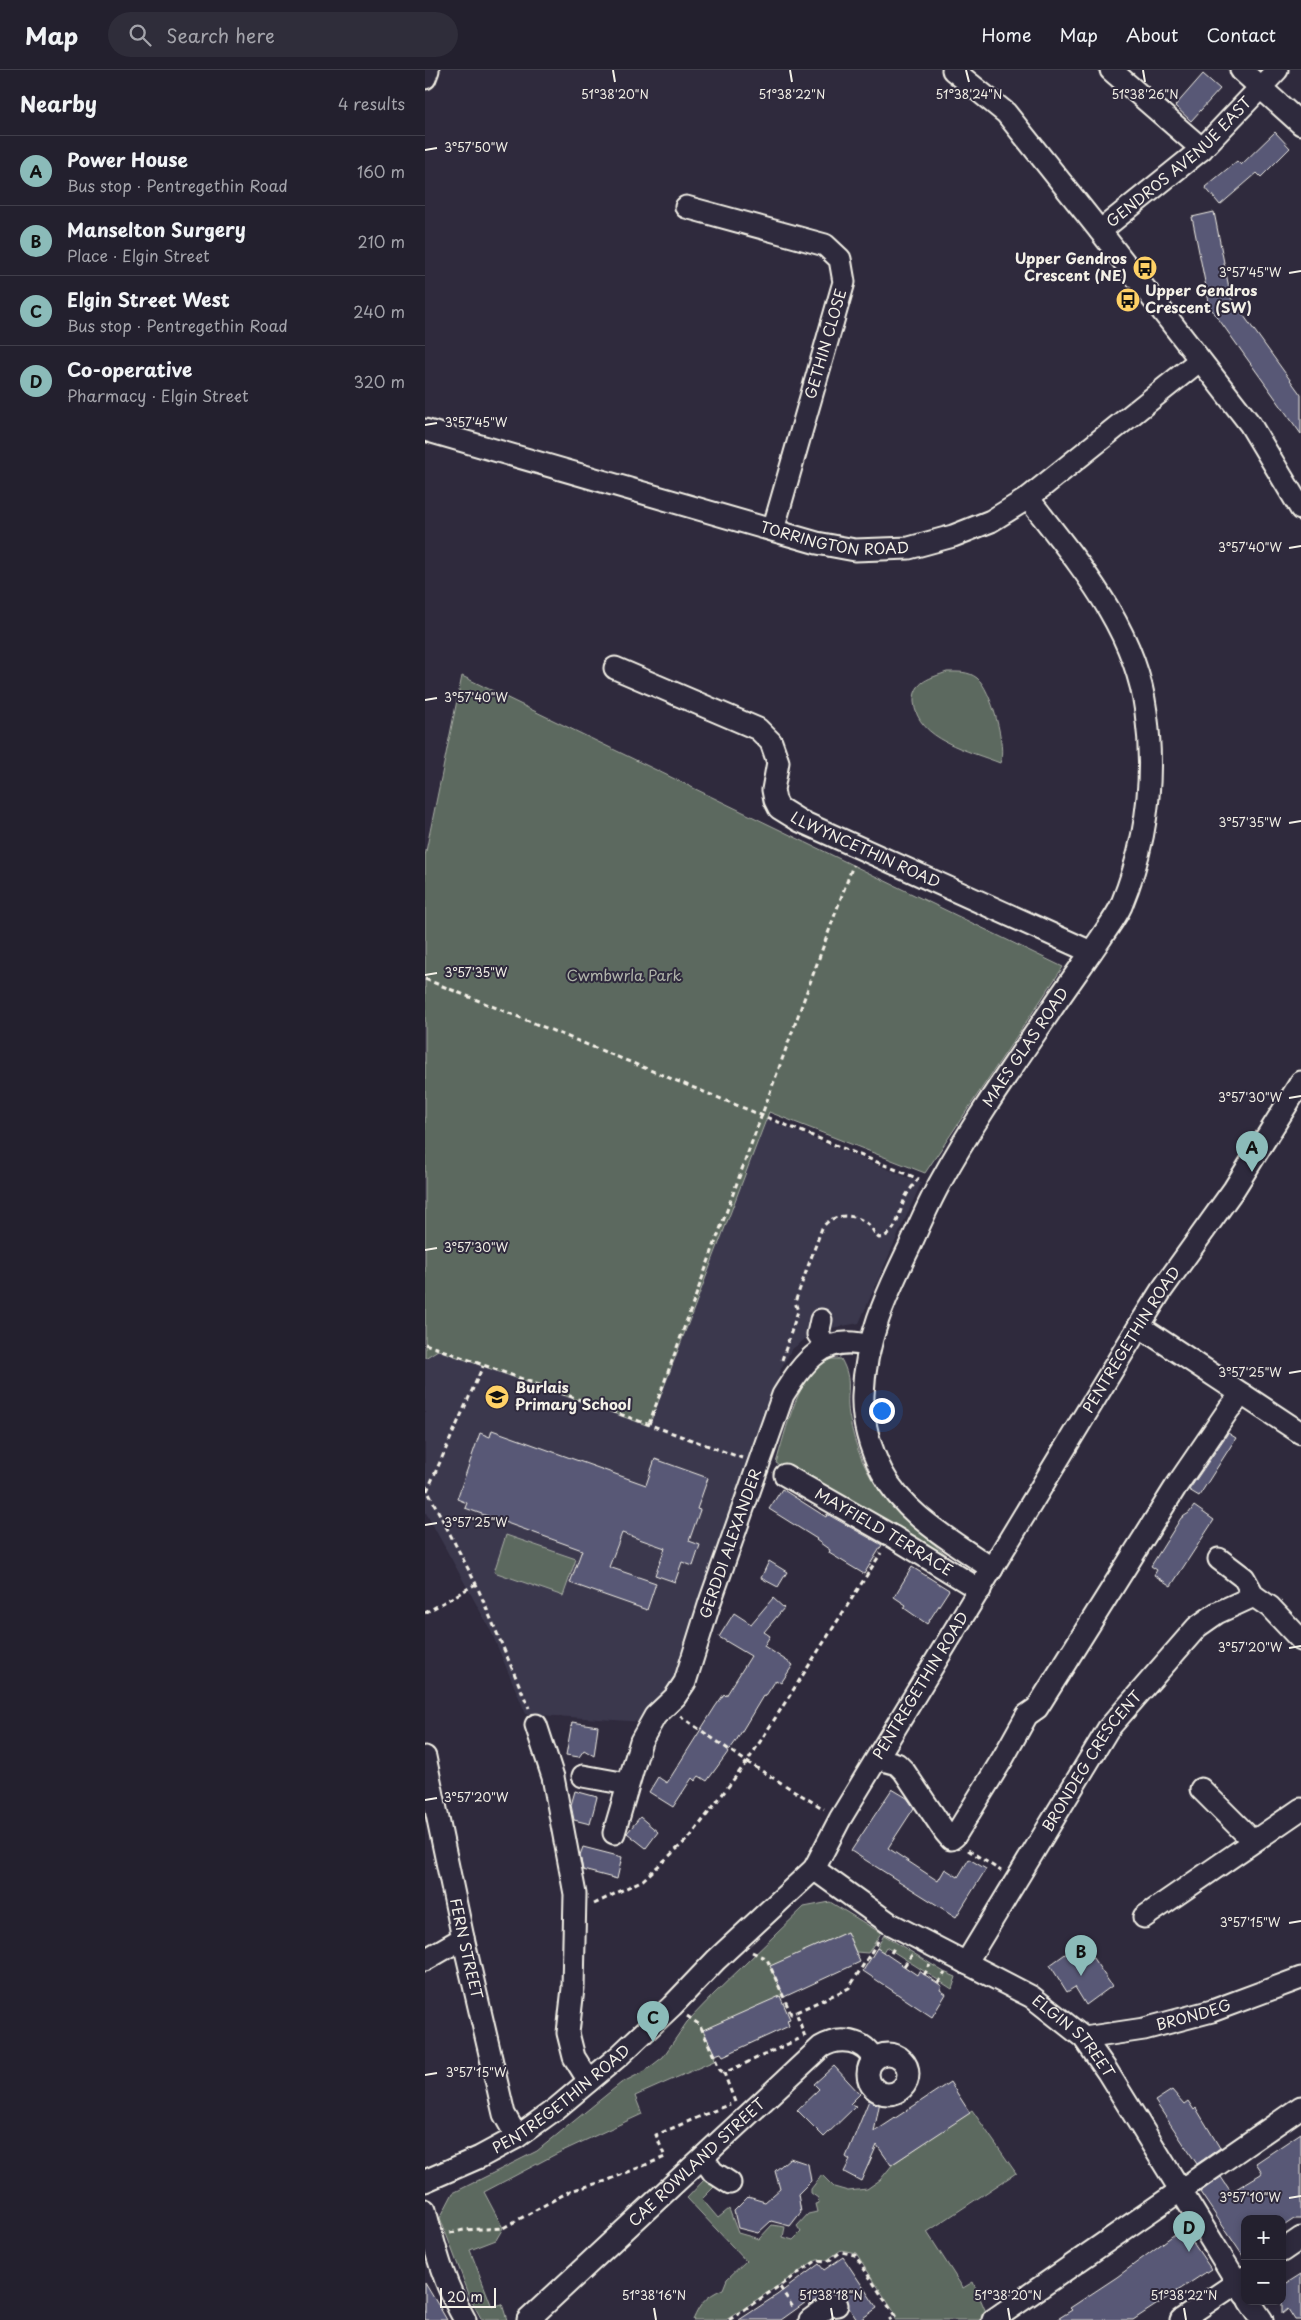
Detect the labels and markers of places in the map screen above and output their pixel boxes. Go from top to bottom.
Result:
place label: Upper Gendros Crescent (NE) [1015,246,1127,286]
bus stop icon: Upper Gendros Crescent (NE) [1132,255,1158,281]
place label: Upper Gendros Crescent (SW) [1145,278,1257,318]
bus stop icon: Upper Gendros Crescent (SW) [1115,287,1141,313]
pin: A [1236,1131,1268,1172]
place label: Burlais Primary School [515,1375,631,1415]
school or university icon: Burlais Primary School [484,1384,510,1410]
pin: B [1065,1935,1097,1976]
pin: C [637,2001,669,2042]
pin: D [1173,2211,1205,2252]

